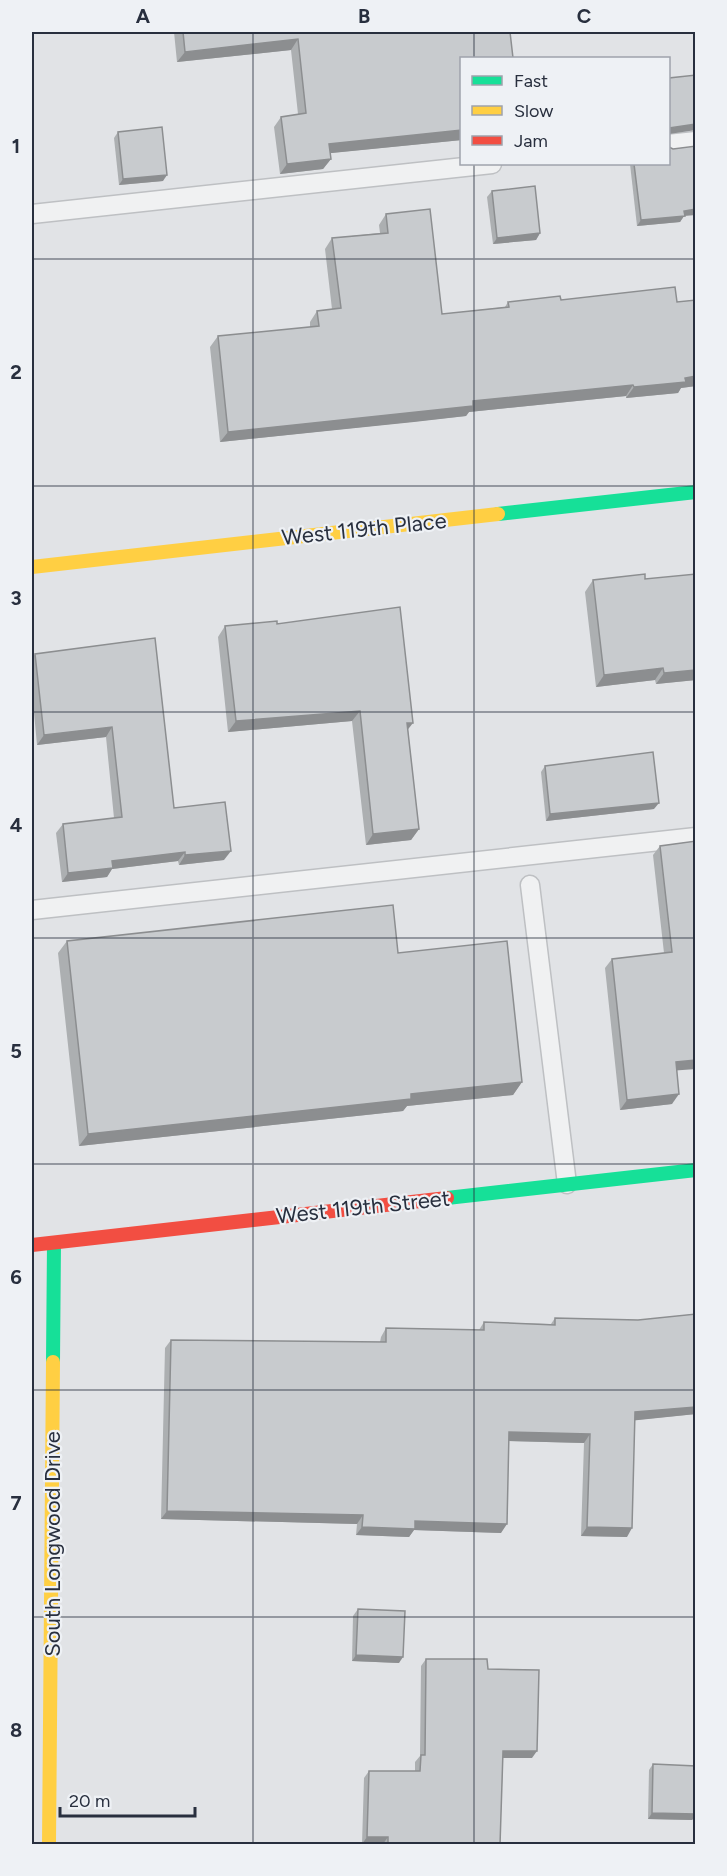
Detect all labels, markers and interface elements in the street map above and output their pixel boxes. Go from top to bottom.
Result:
text: A [136,4,151,28]
text: B [358,4,370,28]
text: C [577,4,591,28]
legend [460,57,670,165]
text: Fast [514,70,548,92]
text: Slow [514,100,553,122]
text: Jam [514,130,548,152]
text: 1 [12,134,20,158]
text: 2 [10,360,22,384]
street label: West 119th Place [280,507,448,551]
text: 3 [10,586,22,610]
text: 4 [10,813,23,837]
text: 5 [10,1039,22,1063]
street label: West 119th Street [275,1184,451,1230]
text: 6 [10,1265,22,1289]
street label: South Longwood Drive [39,1431,66,1657]
text: 7 [10,1491,22,1515]
text: 8 [10,1718,22,1742]
scale bar [60,1780,195,1818]
text: 20 m [69,1790,110,1812]

